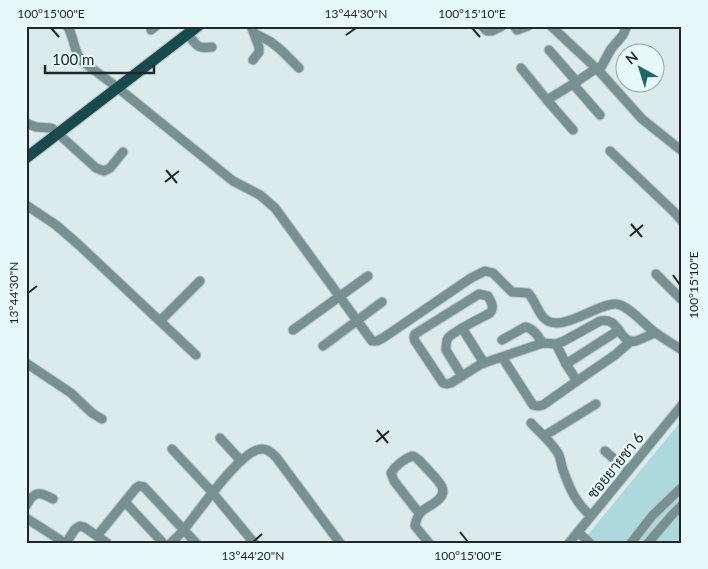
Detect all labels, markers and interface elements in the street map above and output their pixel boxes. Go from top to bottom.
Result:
text: 100°15'00"E [17,6,85,21]
text: 13°44'30"N [325,6,387,21]
text: 100°15'10"E [438,6,506,21]
scale bar [45,42,154,74]
north arrow [616,42,666,92]
text: N [622,48,641,68]
text: 100 m [52,50,94,68]
text: 100°15'10"E [686,251,701,319]
text: 13°44'30"N [6,262,21,324]
street label: ซอยยายชา 6 [583,428,647,502]
text: 13°44'20"N [222,548,284,563]
text: 100°15'00"E [434,548,502,563]

